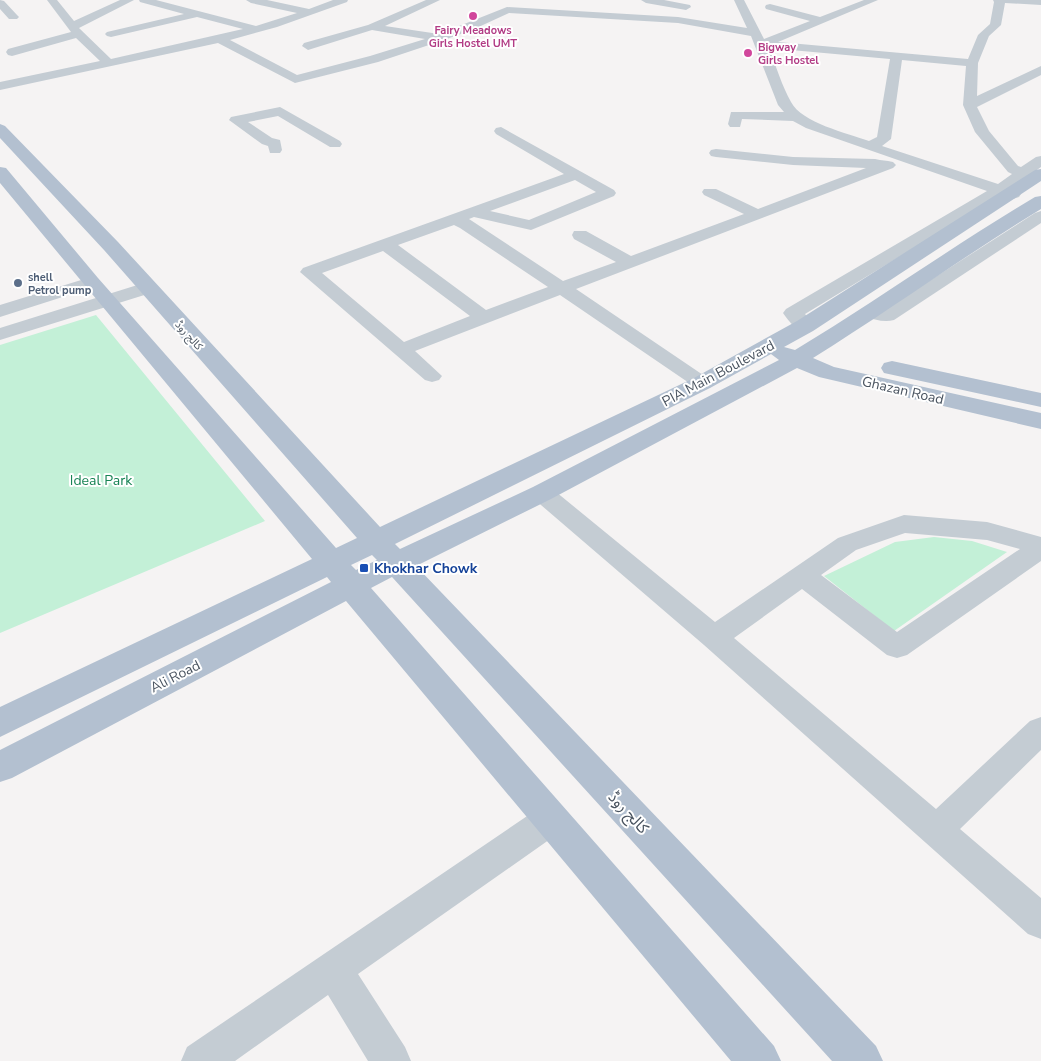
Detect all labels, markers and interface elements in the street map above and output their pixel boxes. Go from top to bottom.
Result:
marker: Fairy Meadows Girls Hostel UMT [467,10,479,22]
place label: Fairy Meadows Girls Hostel UMT [429,23,517,51]
place label: Bigway Girls Hostel [758,40,819,68]
marker: Bigway Girls Hostel [742,47,754,59]
place label: shell Petrol pump [28,270,92,298]
marker: shell Petrol pump [12,277,24,289]
street label: کالج روڈ [171,317,206,354]
street label: PIA Main Boulevard [659,336,778,411]
street label: Ghazan Road [860,372,946,409]
park label: Ideal Park [70,471,133,490]
place label: Khokhar Chowk [374,559,478,578]
marker: Khokhar Chowk [358,562,370,574]
street label: Ali Road [147,656,203,697]
street label: کالج روڈ [602,787,654,840]

